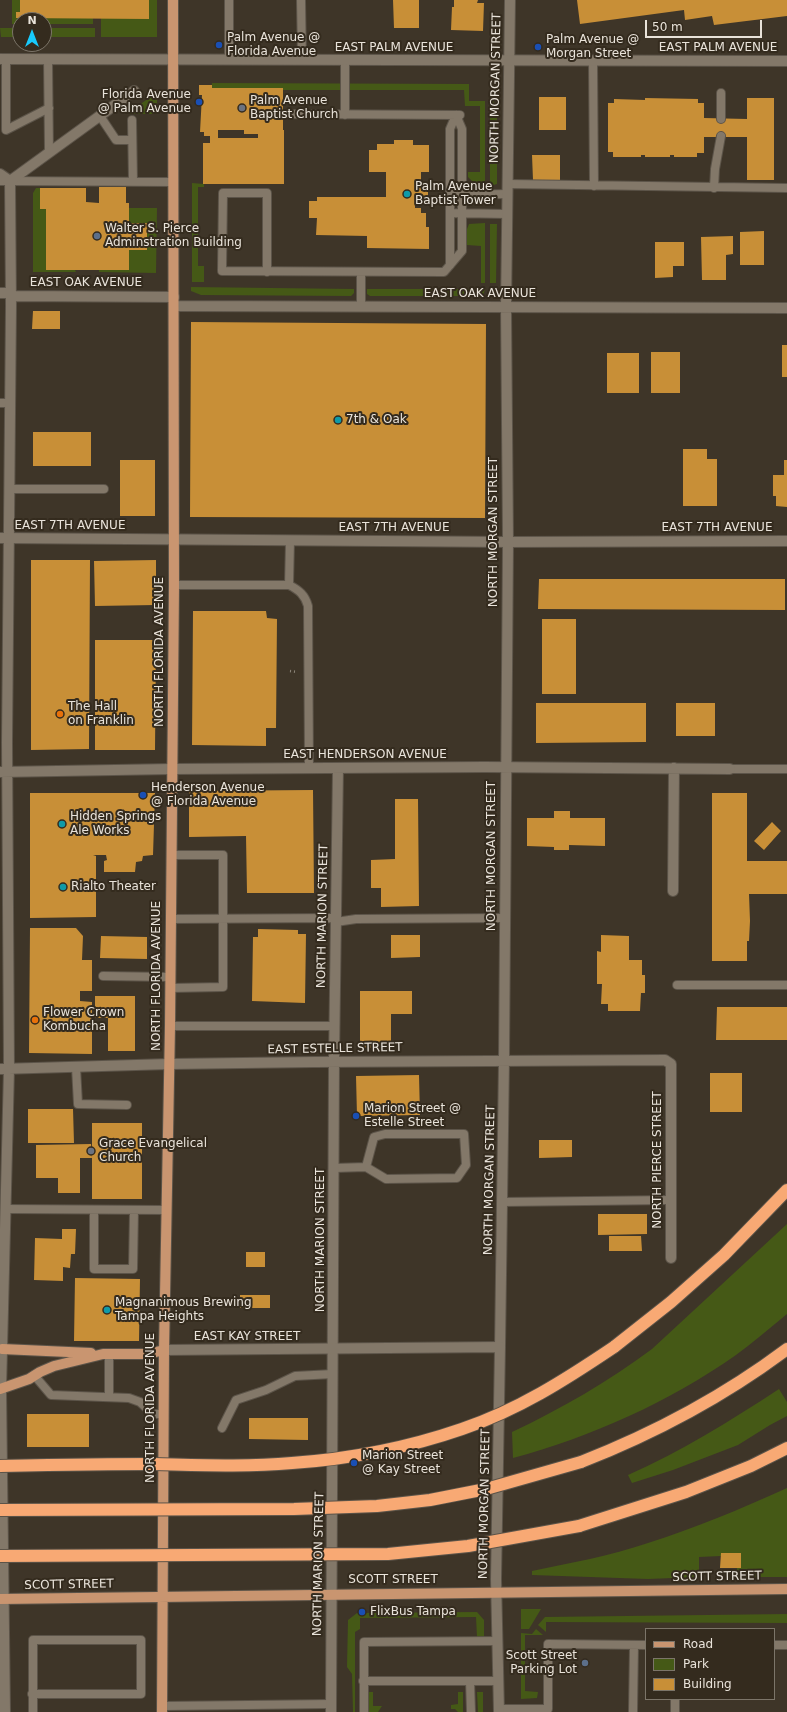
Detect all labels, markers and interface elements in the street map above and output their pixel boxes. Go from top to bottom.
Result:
north arrow [12,12,52,52]
scale bar [647,12,764,38]
street label: NORTH MORGAN STREET [487,13,505,163]
text: N [27,14,37,27]
text: 50 m [652,20,683,34]
place label: Palm Avenue @ Florida Avenue [227,31,320,59]
place label: Palm Avenue @ Morgan Street [546,33,639,61]
marker: Palm Avenue @ Florida Avenue [214,40,224,50]
street label: EAST PALM AVENUE [335,41,453,55]
street label: EAST PALM AVENUE [659,41,777,55]
marker: Palm Avenue @ Morgan Street [533,42,543,52]
place label: Florida Avenue @ Palm Avenue [98,88,191,116]
place label: Palm Avenue Baptist Church [250,94,338,122]
marker: Florida Avenue @ Palm Avenue [194,97,204,107]
marker: Palm Avenue Baptist Church [237,103,247,113]
place label: Palm Avenue Baptist Tower [415,180,496,208]
marker: Palm Avenue Baptist Tower [402,189,412,199]
place label: Walter S. Pierce Adminstration Building [105,222,242,250]
marker: Walter S. Pierce Adminstration Building [92,231,102,241]
street label: EAST OAK AVENUE [30,276,142,290]
street label: EAST OAK AVENUE [424,287,536,301]
place label: 7th & Oak [346,413,407,427]
marker: 7th & Oak [333,415,343,425]
street label: NORTH MORGAN STREET [487,457,501,607]
street label: EAST 7TH AVENUE [15,519,125,533]
street label: EAST 7TH AVENUE [339,521,449,535]
street label: EAST 7TH AVENUE [662,521,772,535]
street label: NORTH FLORIDA AVENUE [153,577,167,727]
place label: The Hall on Franklin [68,700,134,728]
marker: The Hall on Franklin [55,709,65,719]
street label: EAST HENDERSON AVENUE [283,748,447,762]
place label: Henderson Avenue @ Florida Avenue [151,781,265,809]
street label: NORTH MORGAN STREET [485,781,499,931]
marker: Henderson Avenue @ Florida Avenue [138,790,148,800]
place label: Hidden Springs Ale Works [70,810,161,838]
marker: Hidden Springs Ale Works [57,819,67,829]
street label: NORTH MARION STREET [315,844,331,988]
place label: Rialto Theater [71,880,156,894]
marker: Rialto Theater [58,882,68,892]
street label: NORTH FLORIDA AVENUE [150,901,164,1051]
place label: Flower Crown Kombucha [43,1006,124,1034]
marker: Flower Crown Kombucha [30,1015,40,1025]
street label: EAST ESTELLE STREET [267,1041,403,1057]
street label: NORTH PIERCE STREET [651,1091,665,1229]
place label: Marion Street @ Estelle Street [364,1102,461,1130]
street label: NORTH MORGAN STREET [481,1105,499,1255]
marker: Marion Street @ Estelle Street [351,1111,361,1121]
place label: Grace Evangelical Church [99,1137,207,1165]
marker: Grace Evangelical Church [86,1146,96,1156]
street label: NORTH MARION STREET [314,1168,328,1312]
place label: Magnanimous Brewing Tampa Heights [115,1296,252,1324]
marker: Magnanimous Brewing Tampa Heights [102,1305,112,1315]
street label: EAST KAY STREET [194,1330,300,1344]
street label: NORTH FLORIDA AVENUE [144,1333,158,1483]
street label: NORTH MORGAN STREET [476,1429,494,1579]
place label: Marion Street @ Kay Street [362,1449,443,1477]
marker: Marion Street @ Kay Street [349,1458,359,1468]
street label: NORTH MARION STREET [311,1492,327,1636]
street label: SCOTT STREET [672,1569,762,1585]
street label: SCOTT STREET [348,1573,438,1587]
street label: SCOTT STREET [24,1577,114,1593]
place label: FlixBus Tampa [370,1605,456,1619]
marker: FlixBus Tampa [357,1607,367,1617]
legend [645,1628,775,1700]
text: Road [683,1637,713,1651]
place label: Scott Street Parking Lot [506,1649,577,1677]
text: Park [683,1657,709,1671]
marker: Scott Street Parking Lot [580,1658,590,1668]
text: Building [683,1677,732,1691]

